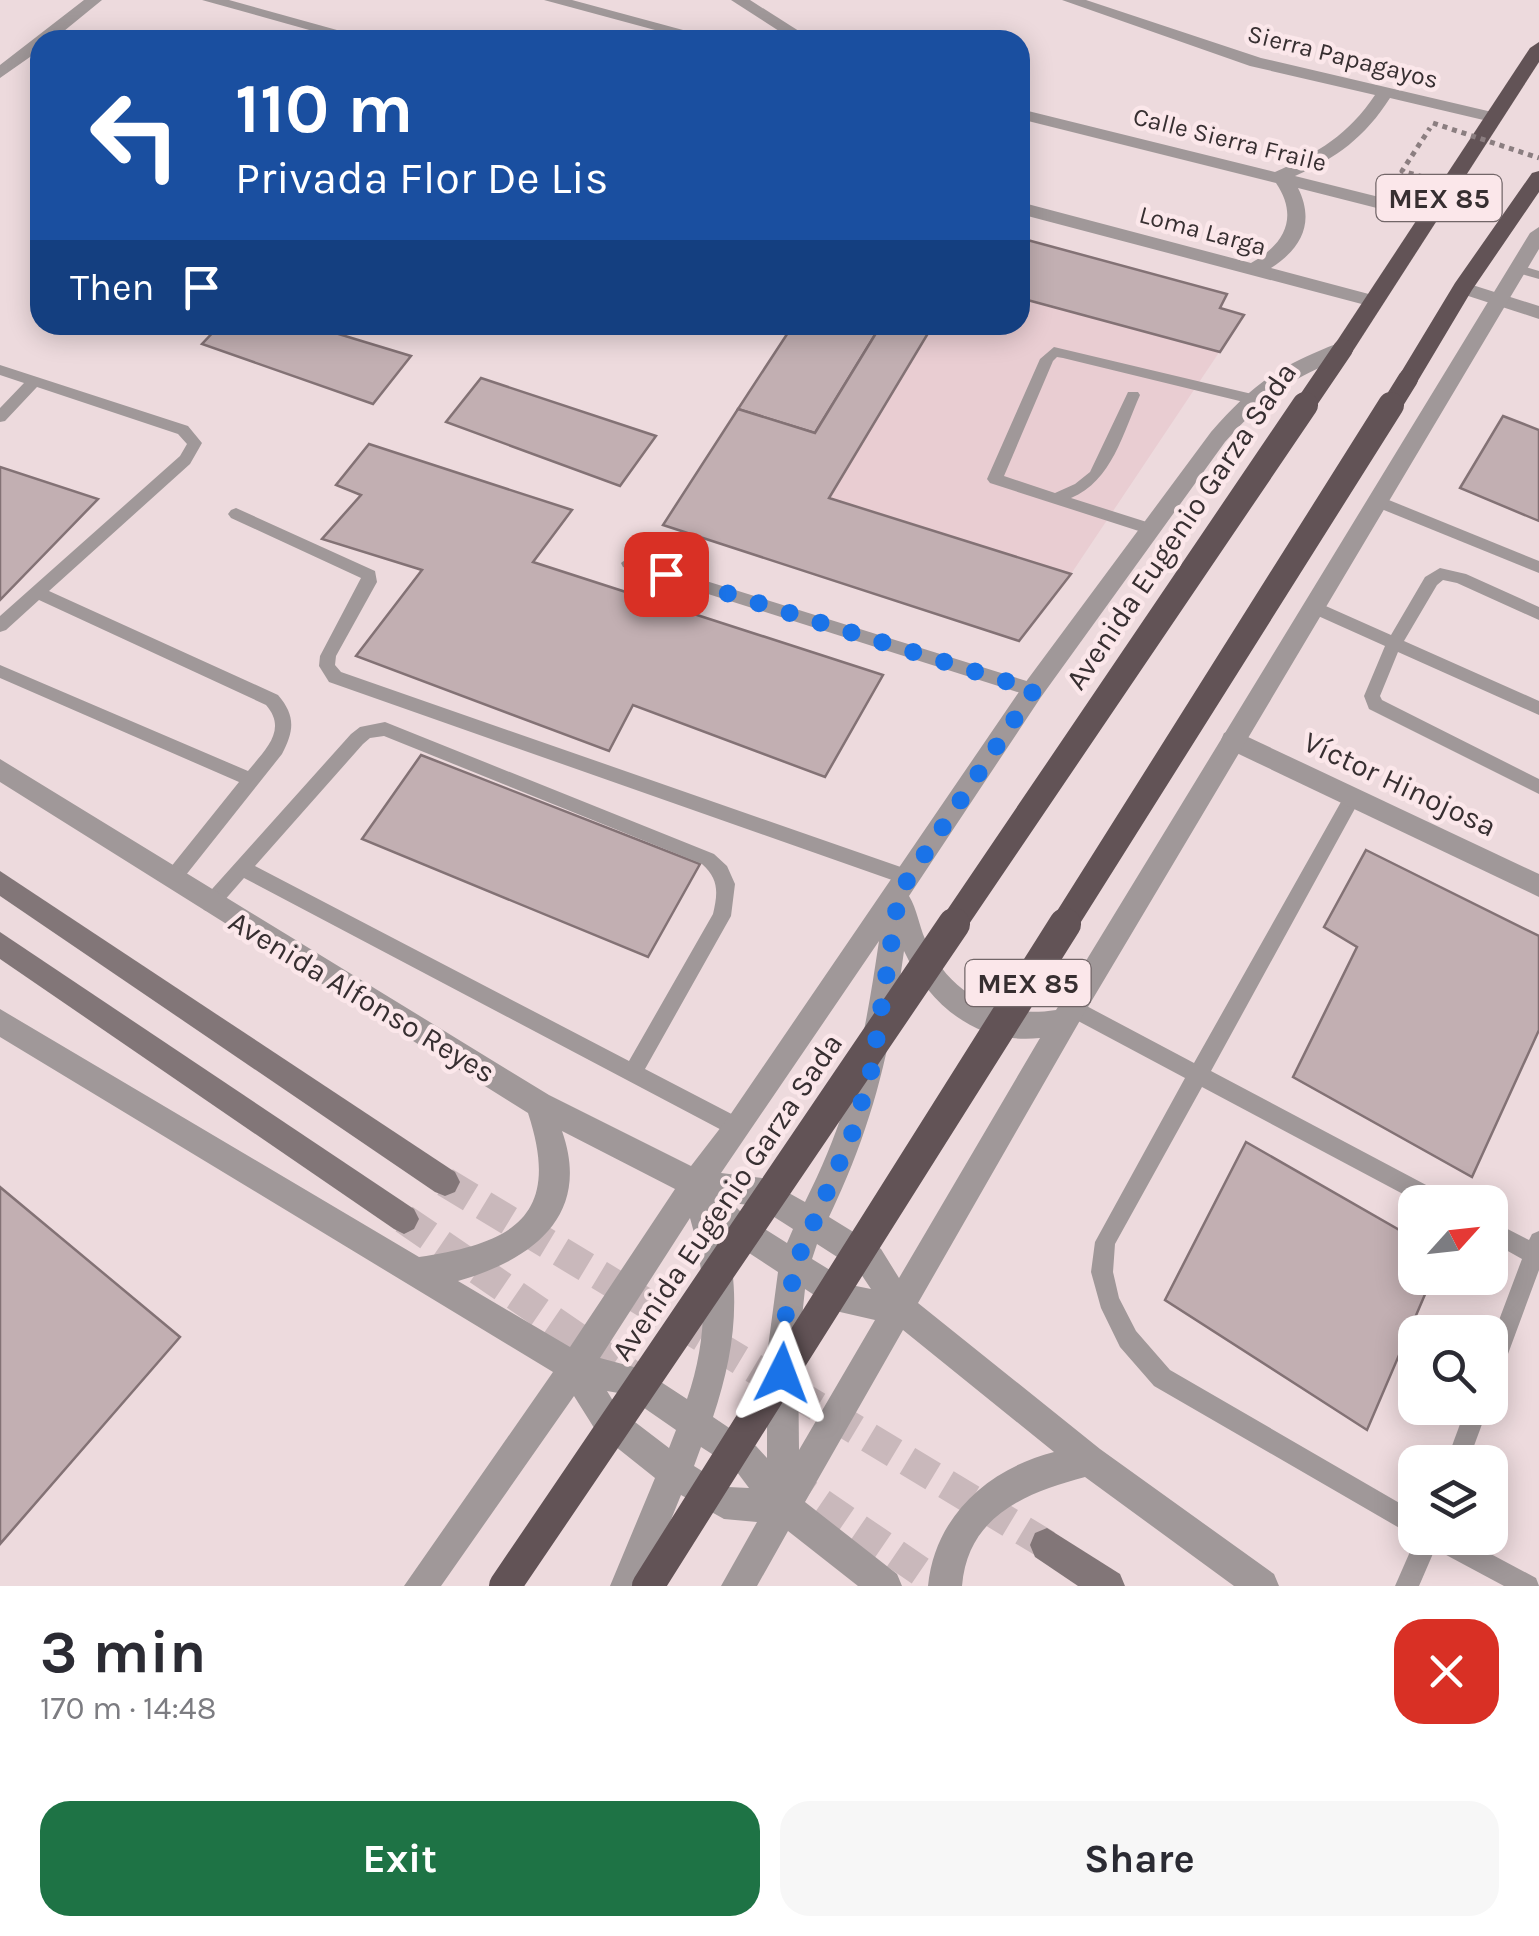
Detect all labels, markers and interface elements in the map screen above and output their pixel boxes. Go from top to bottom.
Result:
street label: Sierra Papagayos [1245,19,1441,94]
text: 110 m [235,68,413,150]
icon: left [70,70,200,200]
street label: Calle Sierra Fraile [1130,101,1330,178]
text: Privada Flor De Lis [235,152,608,204]
road number: MEX 85 [1376,175,1502,221]
street label: Loma Larga [1136,200,1270,261]
icon: arrive [174,260,229,315]
text: Then [70,265,154,310]
street label: Avenida Eugenio Garza Sada [1058,356,1304,696]
pin [624,532,709,617]
icon: arrive [639,547,694,602]
street label: Víctor Hinojosa [1298,724,1502,844]
street label: Avenida Alfonso Reyes [222,903,502,1091]
road number: MEX 85 [966,960,1090,1006]
street label: Avenida Eugenio Garza Sada [604,1027,850,1367]
north arrow [1398,1185,1508,1295]
map controls [1398,1185,1508,1555]
button: search [1398,1315,1508,1425]
position arrow [730,1321,834,1425]
button: layers [1398,1445,1508,1555]
text: 3 min [40,1617,207,1687]
button: close [1394,1619,1499,1724]
text: 170 m · 14:48 [40,1690,216,1727]
button: Exit [40,1801,760,1916]
button: Share [780,1801,1499,1916]

